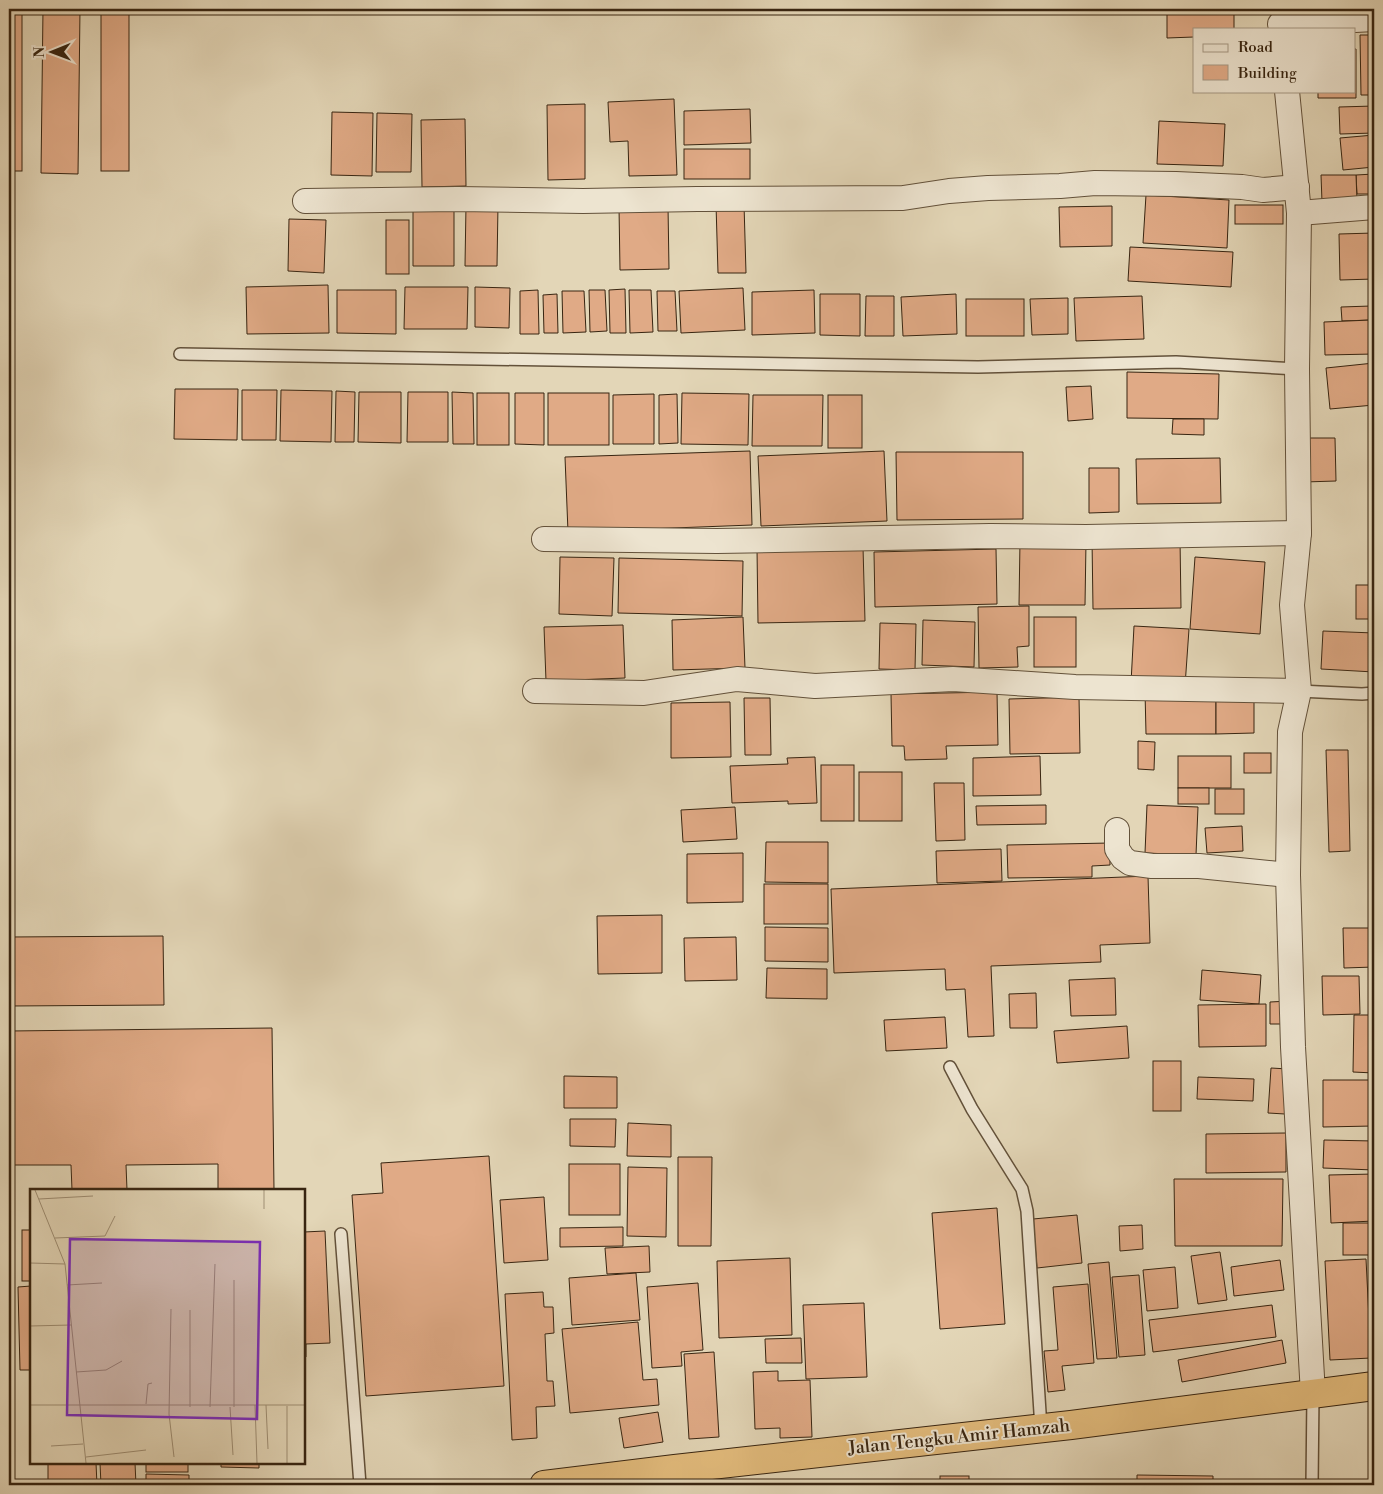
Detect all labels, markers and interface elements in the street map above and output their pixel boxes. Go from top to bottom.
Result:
north arrow [28,28,78,78]
legend [1193,28,1356,92]
text: Road [1238,38,1273,57]
text: N [31,47,49,58]
text: Building [1237,64,1297,83]
inset map [30,1189,305,1464]
street label: Jalan Tengku Amir Hamzah [846,1414,1071,1460]

